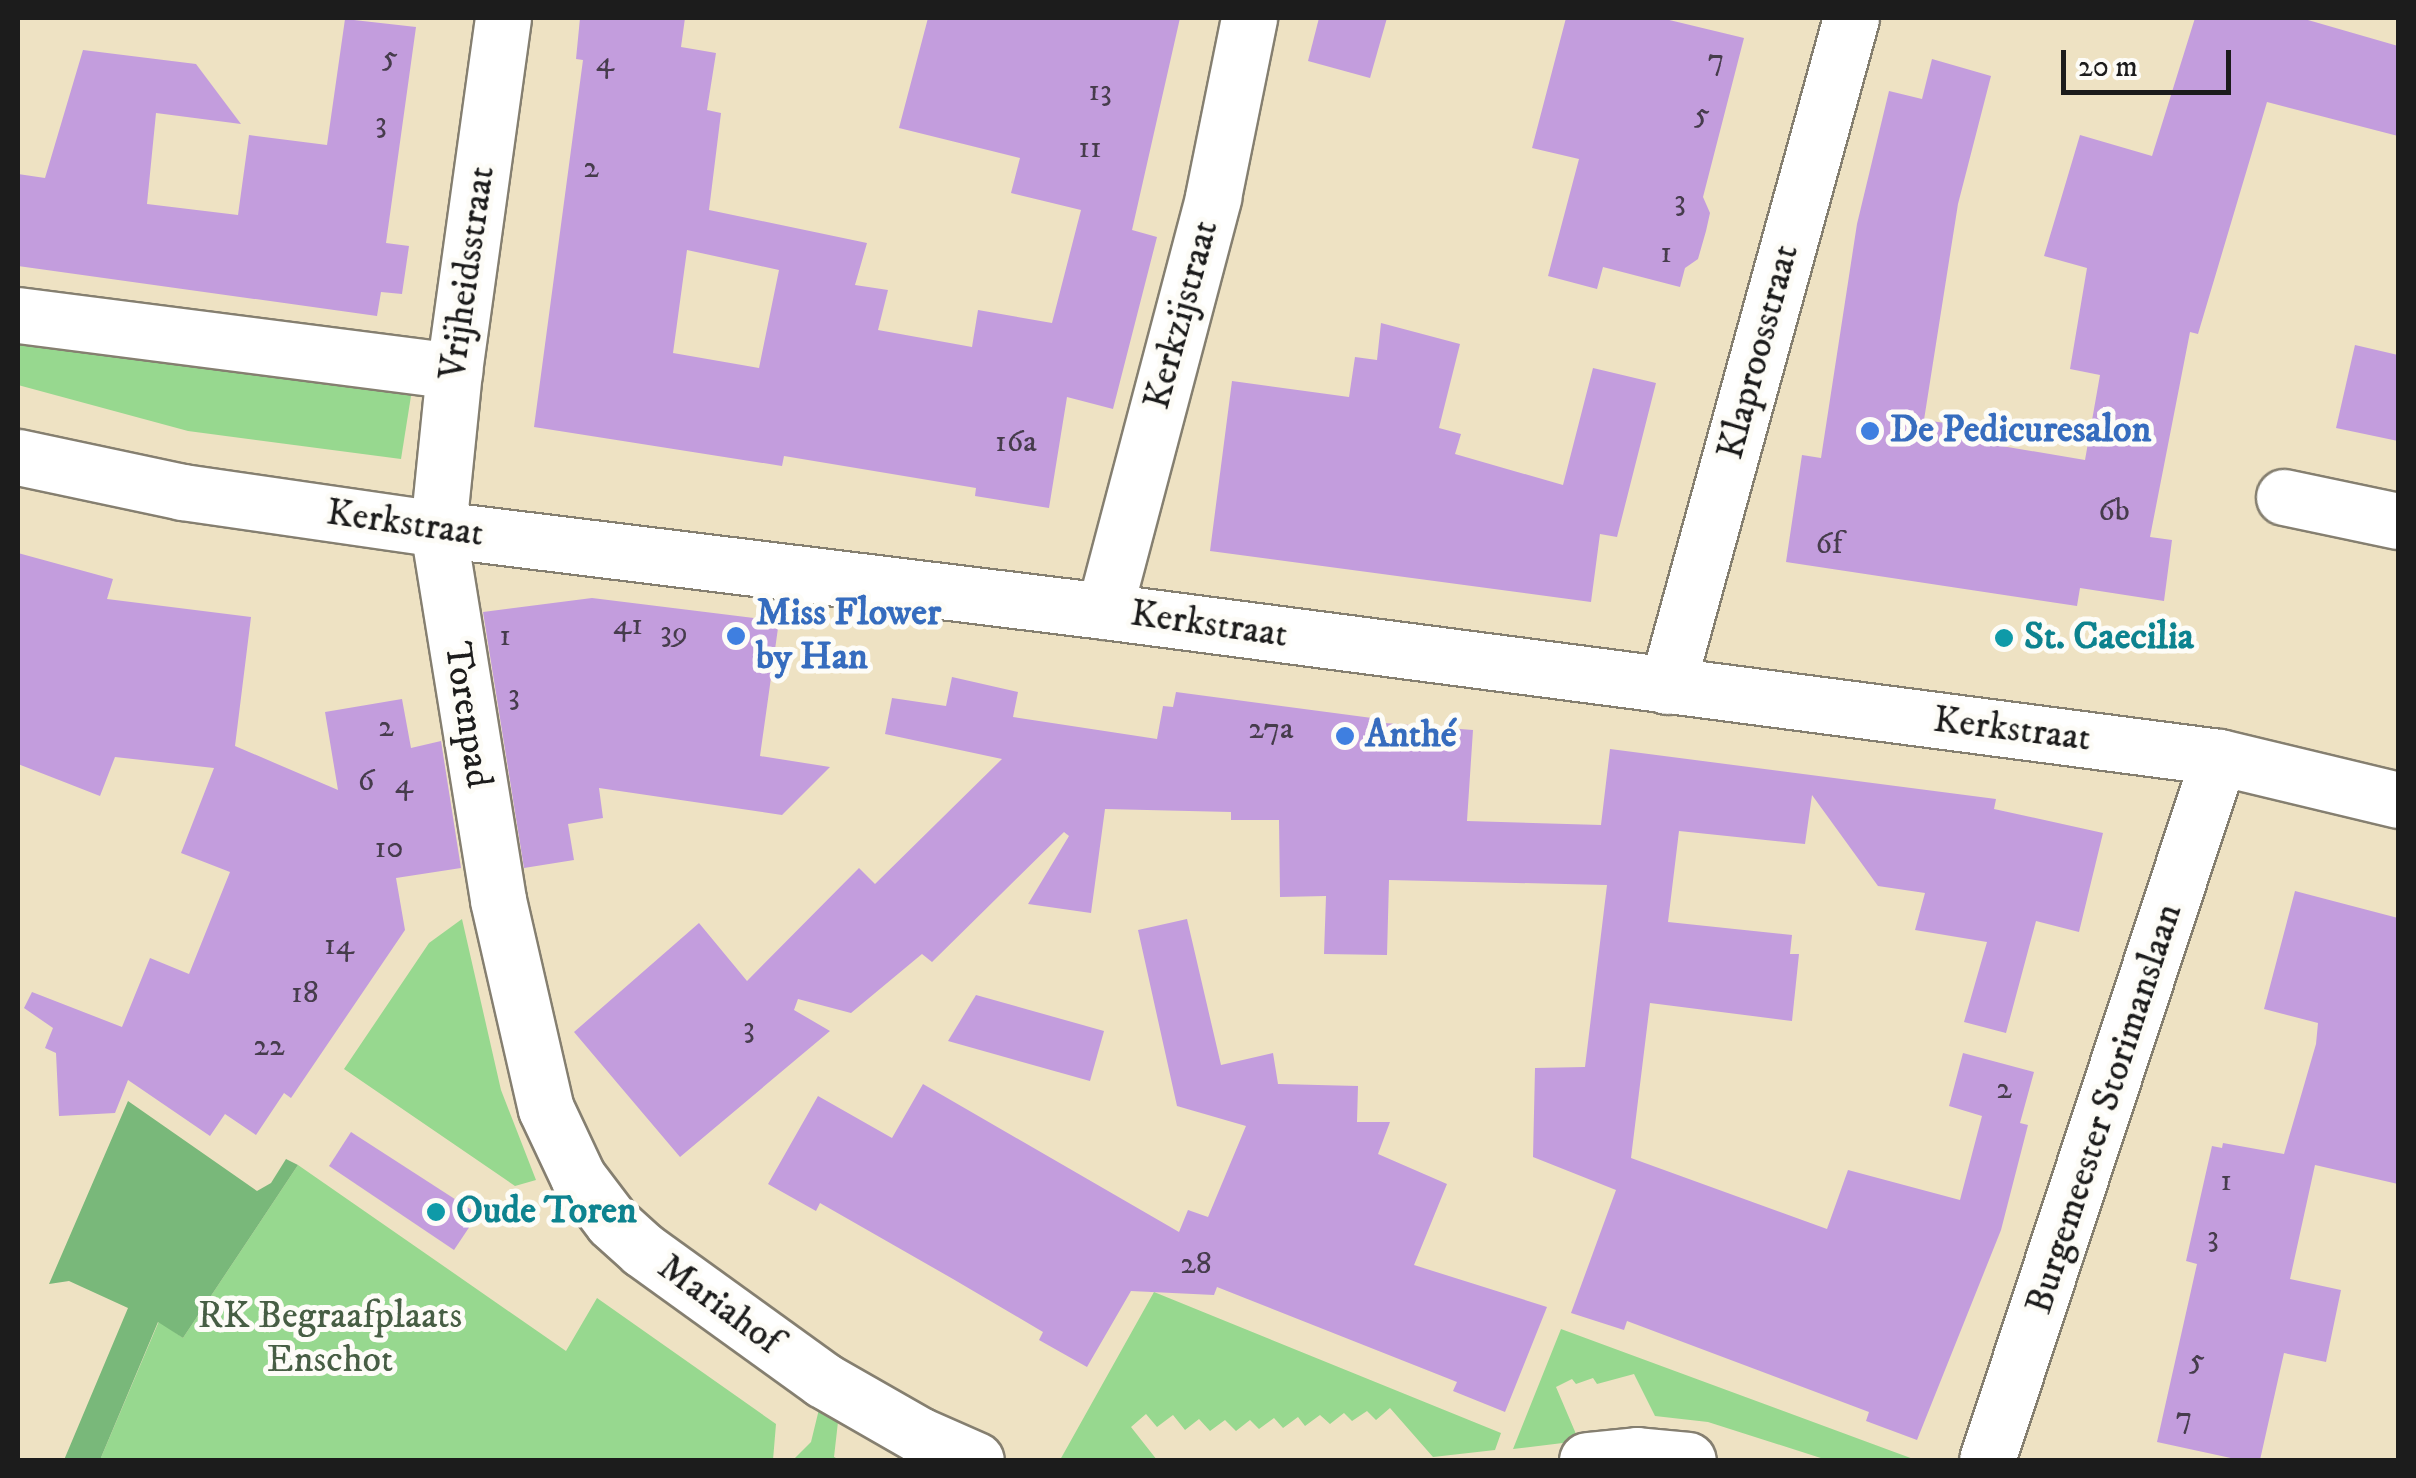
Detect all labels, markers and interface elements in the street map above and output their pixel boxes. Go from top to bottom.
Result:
scale bar [2066,30,2236,92]
house number: 5 [382,38,398,76]
house number: 7 [1708,41,1724,79]
house number: 4 [596,43,614,81]
text: 20 m [2078,49,2138,86]
house number: 13 [1088,72,1112,110]
house number: 5 [1694,95,1710,133]
house number: 3 [375,104,387,142]
house number: 11 [1078,129,1102,167]
house number: 2 [583,149,599,187]
street label: Vrijheidsstraat [430,163,506,383]
house number: 3 [1674,182,1686,220]
street label: Kerkzijstraat [1135,216,1229,414]
house number: 1 [1660,234,1672,272]
street label: Klaproosstraat [1708,240,1810,464]
place label: De Pedicuresalon [1890,408,2151,454]
marker: De Pedicuresalon [1859,420,1881,442]
house number: 16a [995,423,1037,461]
street label: Kerkstraat [323,490,487,558]
house number: 6b [2098,492,2130,530]
house number: 6f [1816,525,1842,563]
place label: Miss Flower by Han [756,591,941,680]
street label: Kerkstraat [1127,591,1291,659]
house number: 41 [613,606,643,644]
house number: 39 [660,613,688,651]
place label: St. Caecilia [2024,615,2194,661]
house number: 1 [499,617,511,655]
marker: Miss Flower by Han [725,625,747,647]
marker: St. Caecilia [1993,627,2015,649]
street label: Torenpad [433,639,501,791]
house number: 3 [508,676,520,714]
street label: Kerkstraat [1931,698,2093,762]
house number: 2 [378,708,394,746]
house number: 27a [1248,710,1294,748]
place label: Anthé [1365,713,1457,759]
marker: Anthé [1334,725,1356,747]
house number: 6 [358,762,374,800]
house number: 4 [395,765,413,803]
house number: 10 [375,829,403,867]
street label: Burgemeester Storimanslaan [2017,898,2193,1320]
house number: 14 [324,926,354,964]
house number: 18 [291,974,319,1012]
house number: 3 [743,1009,755,1047]
house number: 22 [253,1027,285,1065]
house number: 2 [1996,1070,2012,1108]
house number: 1 [2220,1162,2232,1200]
place label: Oude Toren [456,1189,637,1235]
marker: Oude Toren [425,1201,447,1223]
house number: 3 [2207,1218,2219,1256]
street label: Mariahof [648,1245,790,1365]
house number: 28 [1180,1245,1212,1283]
park label: RK Begraafplaats Enschot [198,1294,462,1384]
house number: 5 [2189,1341,2205,1379]
house number: 7 [2176,1399,2192,1437]

